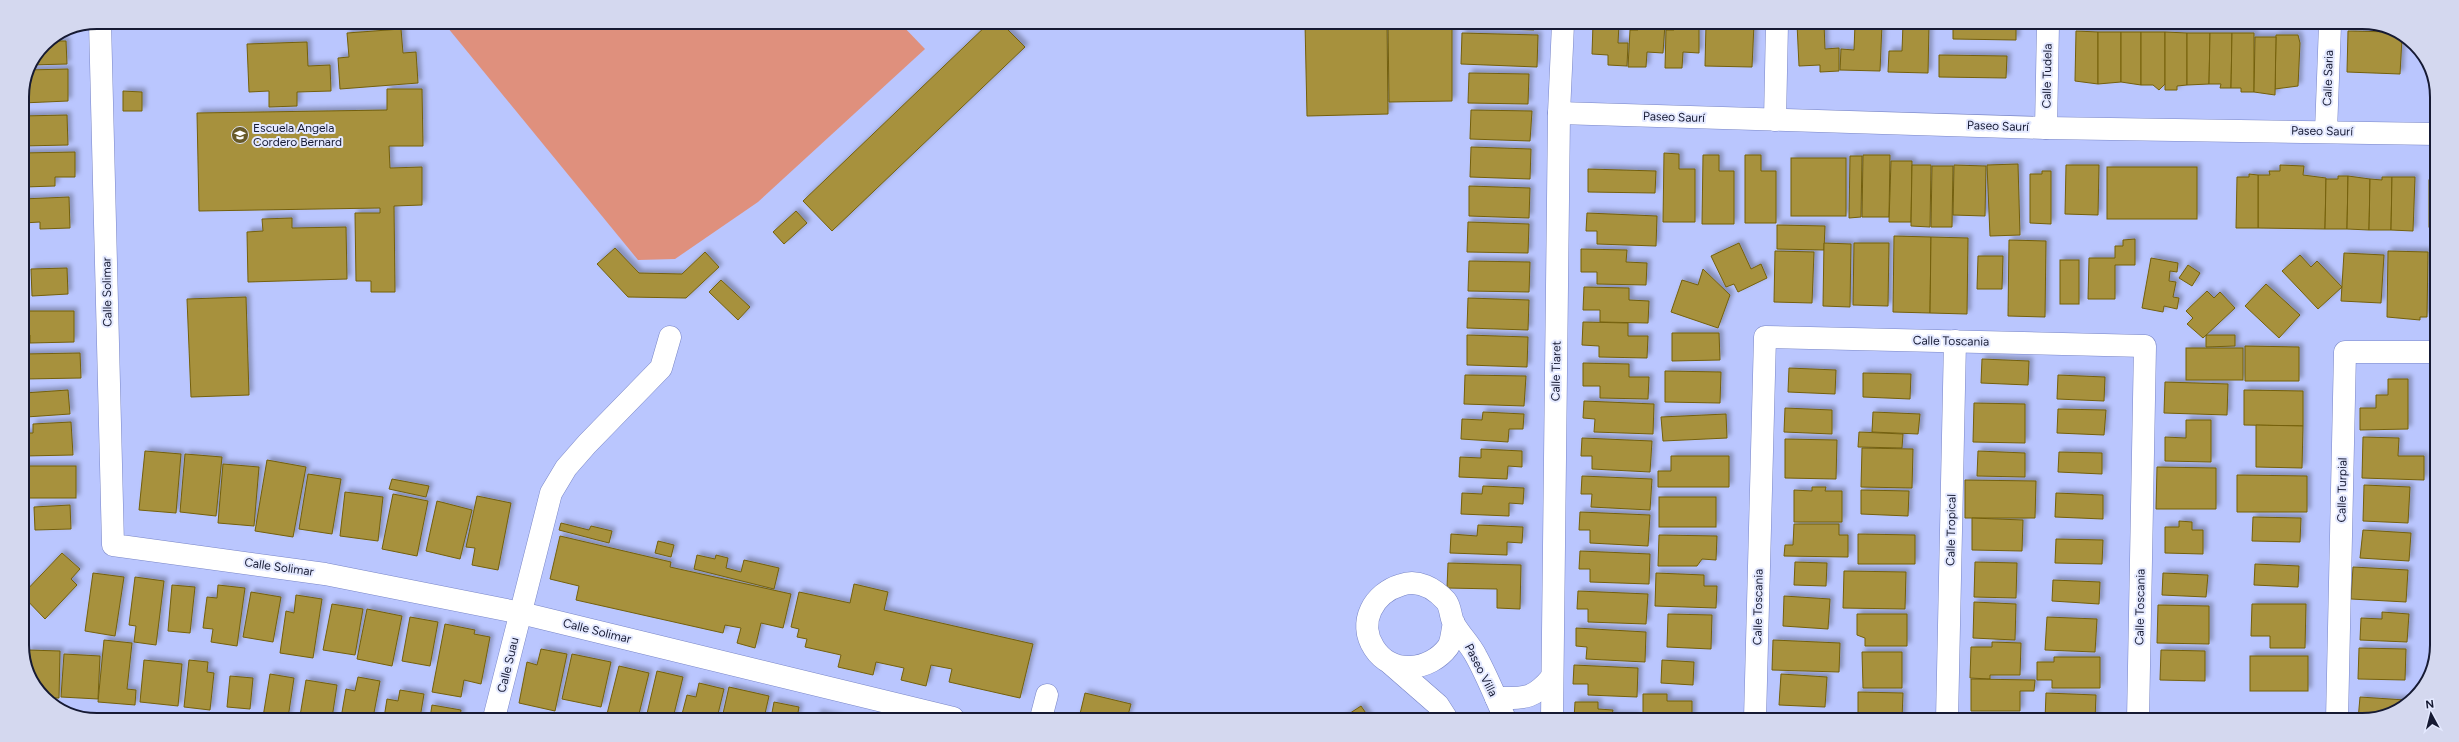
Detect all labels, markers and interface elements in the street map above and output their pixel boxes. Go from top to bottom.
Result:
street label: Calle Tudela [2039,44,2055,108]
street label: Calle Saria [2320,50,2336,106]
street label: Paseo Saurí [1643,109,1706,125]
street label: Paseo Saurí [1967,118,2030,134]
place label: Escuela Angela Cordero Bernard [253,121,342,149]
street label: Paseo Saurí [2291,123,2354,139]
school or university icon: Escuela Angela Cordero Bernard [230,125,250,145]
street label: Calle Solimar [99,257,115,327]
street label: Calle Toscania [1913,333,1989,349]
street label: Calle Tiaret [1548,340,1564,401]
street label: Calle Turpial [2334,457,2350,523]
street label: Calle Tropical [1943,494,1959,566]
street label: Calle Solimar [244,555,314,579]
street label: Calle Toscania [1750,569,1766,645]
street label: Calle Toscania [2132,569,2148,645]
street label: Calle Solimar [561,616,633,646]
street label: Calle Suau [494,636,522,694]
street label: Paseo Villa [1462,641,1500,699]
north arrow [2411,694,2451,734]
text: N [2425,698,2435,712]

